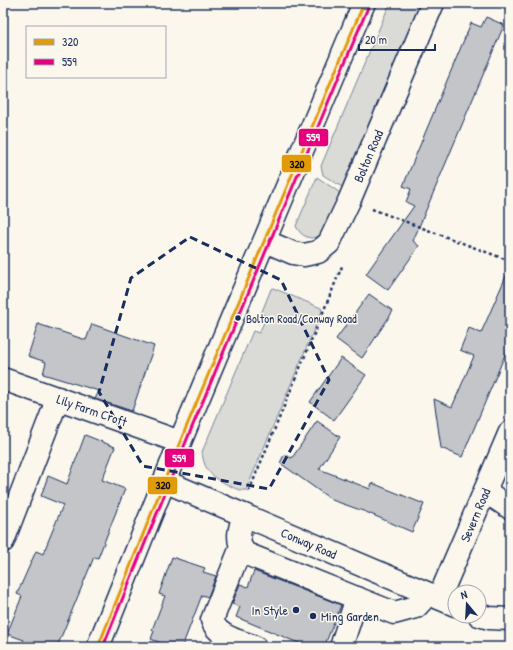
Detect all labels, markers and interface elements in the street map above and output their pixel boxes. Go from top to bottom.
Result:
legend [26,26,166,78]
scale bar [359,26,435,52]
text: 20 m [365,31,387,48]
text: 320 [62,33,78,50]
text: 559 [62,53,77,70]
street label: Bolton Road [349,127,387,185]
line badge: 559 [298,128,329,147]
text: 559 [306,130,320,144]
line badge: 320 [281,154,312,173]
text: 320 [289,157,305,171]
place label: Bolton Road/Conway Road [246,310,357,327]
marker: Bolton Road/Conway Road [233,313,243,323]
street label: Lily Farm Croft [55,390,130,431]
line badge: 559 [164,448,195,468]
text: 559 [172,451,186,465]
line badge: 320 [147,476,178,495]
text: 320 [155,478,171,492]
street label: Severn Road [456,485,494,545]
street label: Conway Road [278,523,340,563]
north arrow [447,584,487,624]
text: N [459,587,469,602]
place label: In Style [252,601,288,619]
marker: In Style [291,605,301,615]
place label: Ming Garden [321,607,379,625]
marker: Ming Garden [308,611,318,621]

